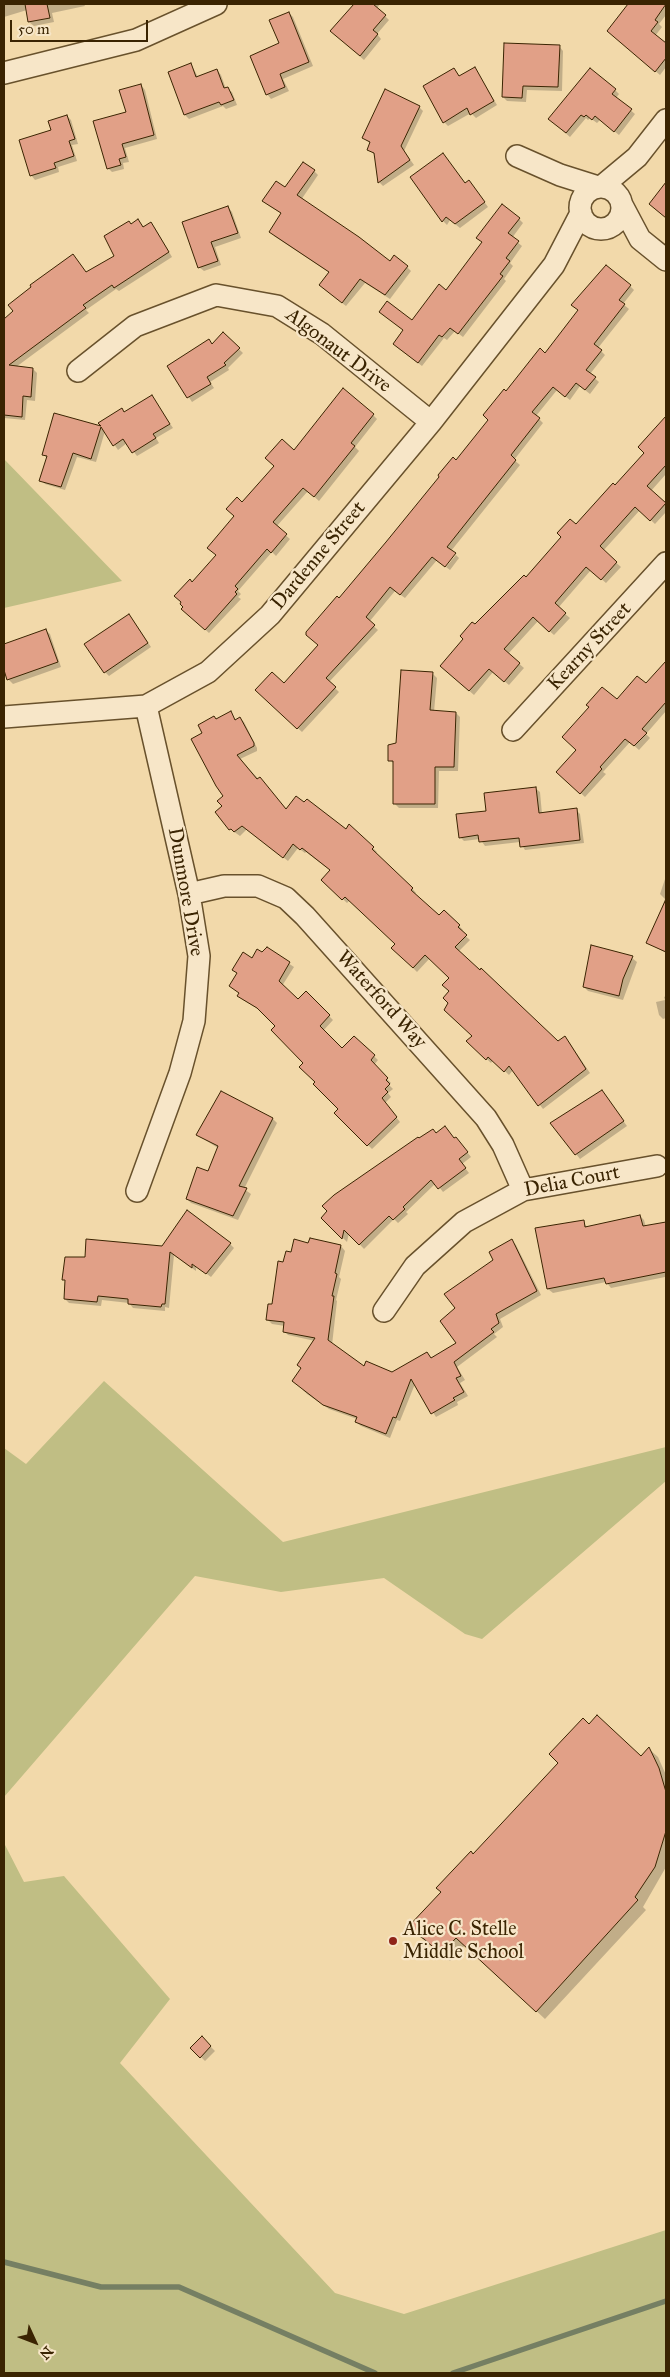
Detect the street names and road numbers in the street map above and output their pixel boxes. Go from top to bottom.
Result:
street label: Algonaut Drive [280,304,396,398]
street label: Dardenne Street [267,497,371,615]
street label: Kearny Street [543,598,637,696]
street label: Dunmore Drive [162,826,208,958]
street label: Waterford Way [331,946,431,1054]
street label: Delia Court [522,1161,622,1203]

